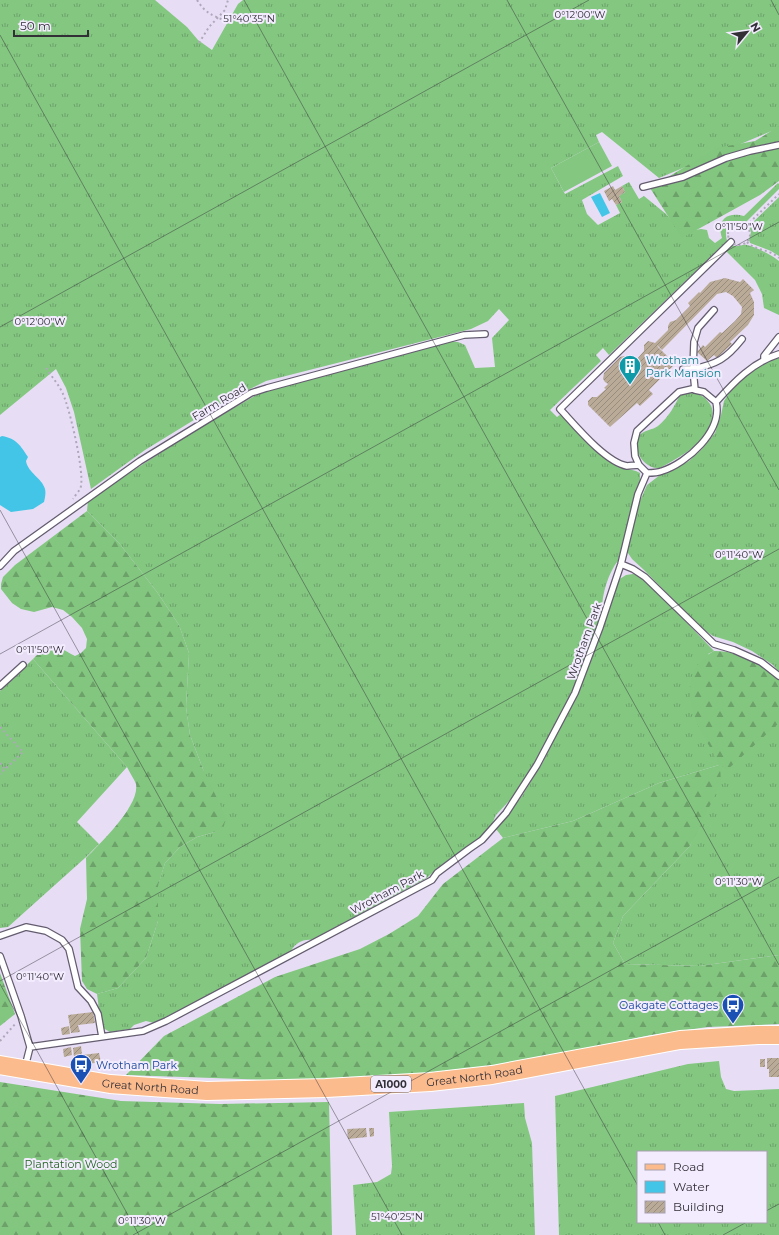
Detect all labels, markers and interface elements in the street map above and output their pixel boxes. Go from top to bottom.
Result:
text: 0°12'00"W [555,8,605,21]
scale bar [14,12,88,38]
text: 51°40'35"N [223,12,275,25]
north arrow [727,12,767,52]
text: 50 m [20,18,51,33]
text: N [747,20,764,34]
text: 0°11'50"W [715,220,763,233]
text: 0°12'00"W [15,315,65,328]
building icon: Wrotham Park Mansion [617,353,643,386]
place label: Wrotham Park Mansion [646,353,721,380]
street label: Farm Road [189,380,249,424]
text: 0°11'40"W [715,548,763,561]
street label: Wrotham Park [564,600,605,681]
text: 0°11'50"W [16,643,64,656]
street label: Wrotham Park [348,867,426,917]
text: 0°11'30"W [715,875,763,888]
text: 0°11'40"W [16,970,64,983]
bus stop icon: Oakgate Cottages [720,992,746,1025]
place label: Oakgate Cottages [619,998,719,1012]
bus stop icon: Wrotham Park [68,1052,94,1085]
place label: Wrotham Park [96,1058,177,1072]
street label: Great North Road [426,1062,524,1089]
street label: Great North Road [101,1076,199,1097]
road number: A1000 [371,1076,411,1092]
legend [637,1151,767,1223]
park label: Plantation Wood [24,1157,118,1171]
text: Road [673,1159,704,1174]
text: Water [673,1179,710,1194]
text: Building [673,1199,724,1214]
text: 51°40'25"N [371,1210,423,1223]
text: 0°11'30"W [118,1214,166,1227]

